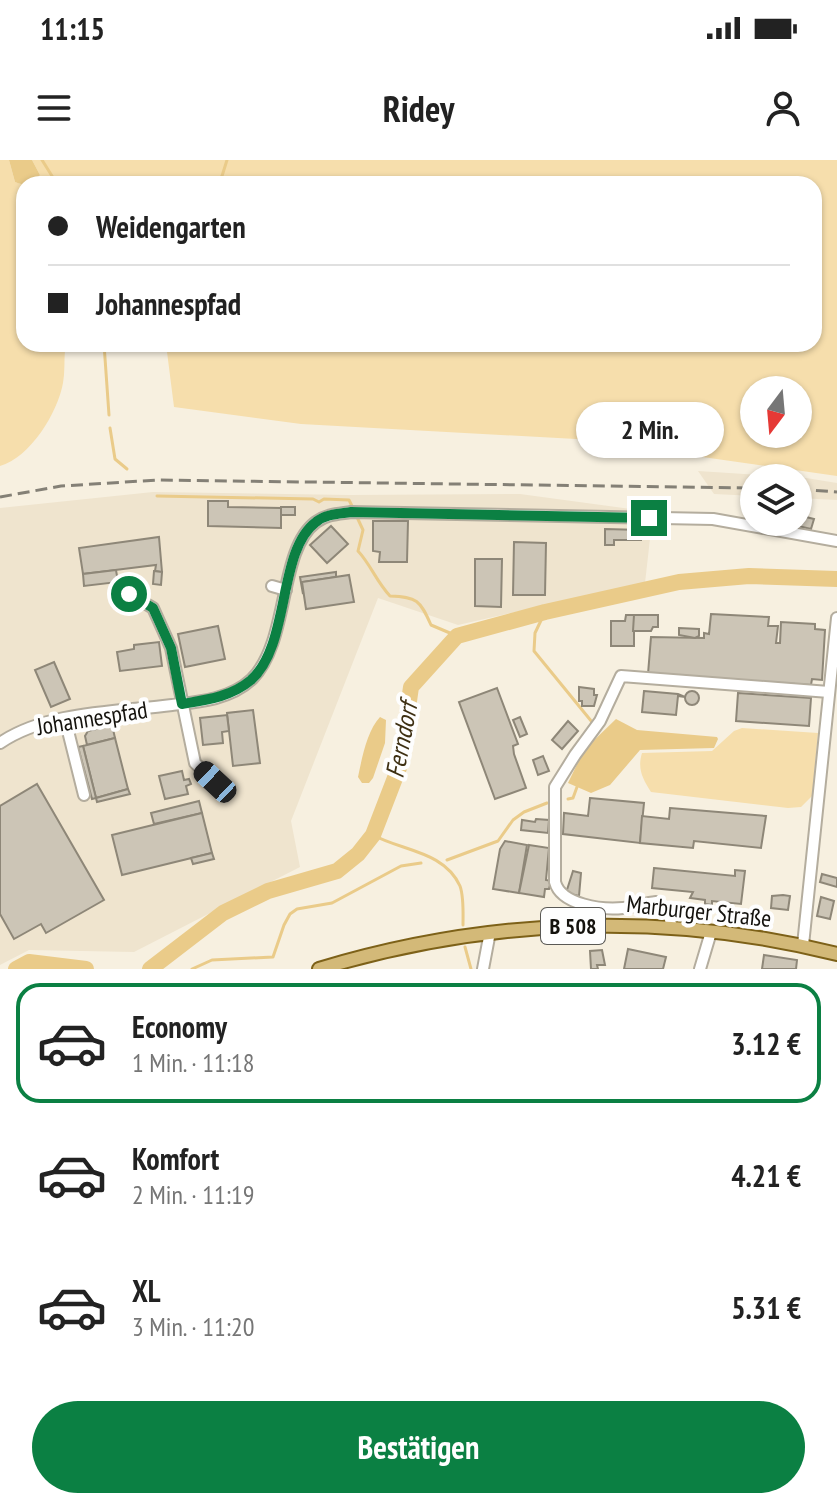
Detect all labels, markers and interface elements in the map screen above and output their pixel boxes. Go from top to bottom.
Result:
text: 11:15 [40,9,105,48]
text: Ridey [383,85,454,132]
icon: menu [32,86,76,130]
icon: person [761,86,805,130]
text: Weidengarten [96,207,246,246]
text: Johannespfad [96,284,241,323]
north arrow [740,376,812,448]
map controls [740,376,812,536]
callout: 2 Min. [575,402,723,458]
text: 2 Min. [621,413,679,446]
button: layers [740,464,812,536]
route end [631,500,667,536]
route start [111,576,147,612]
street label: Johannespfad [33,694,150,742]
water label: Ferndorf [378,694,425,781]
car [189,757,241,807]
street label: Marburger Straße [625,888,773,934]
road number: B 508 [541,908,605,944]
icon: car [36,1007,108,1079]
text: Economy [132,1007,227,1046]
text: 3.12 € [731,1024,801,1063]
text: 1 Min. · 11:18 [132,1046,254,1079]
icon: car [36,1139,108,1211]
text: Komfort [132,1139,219,1178]
text: 4.21 € [731,1156,801,1195]
text: 2 Min. · 11:19 [132,1178,254,1211]
icon: car [36,1271,108,1343]
text: XL [132,1271,161,1310]
text: 5.31 € [731,1288,801,1327]
text: 3 Min. · 11:20 [132,1310,254,1343]
button: Bestätigen [32,1401,805,1493]

